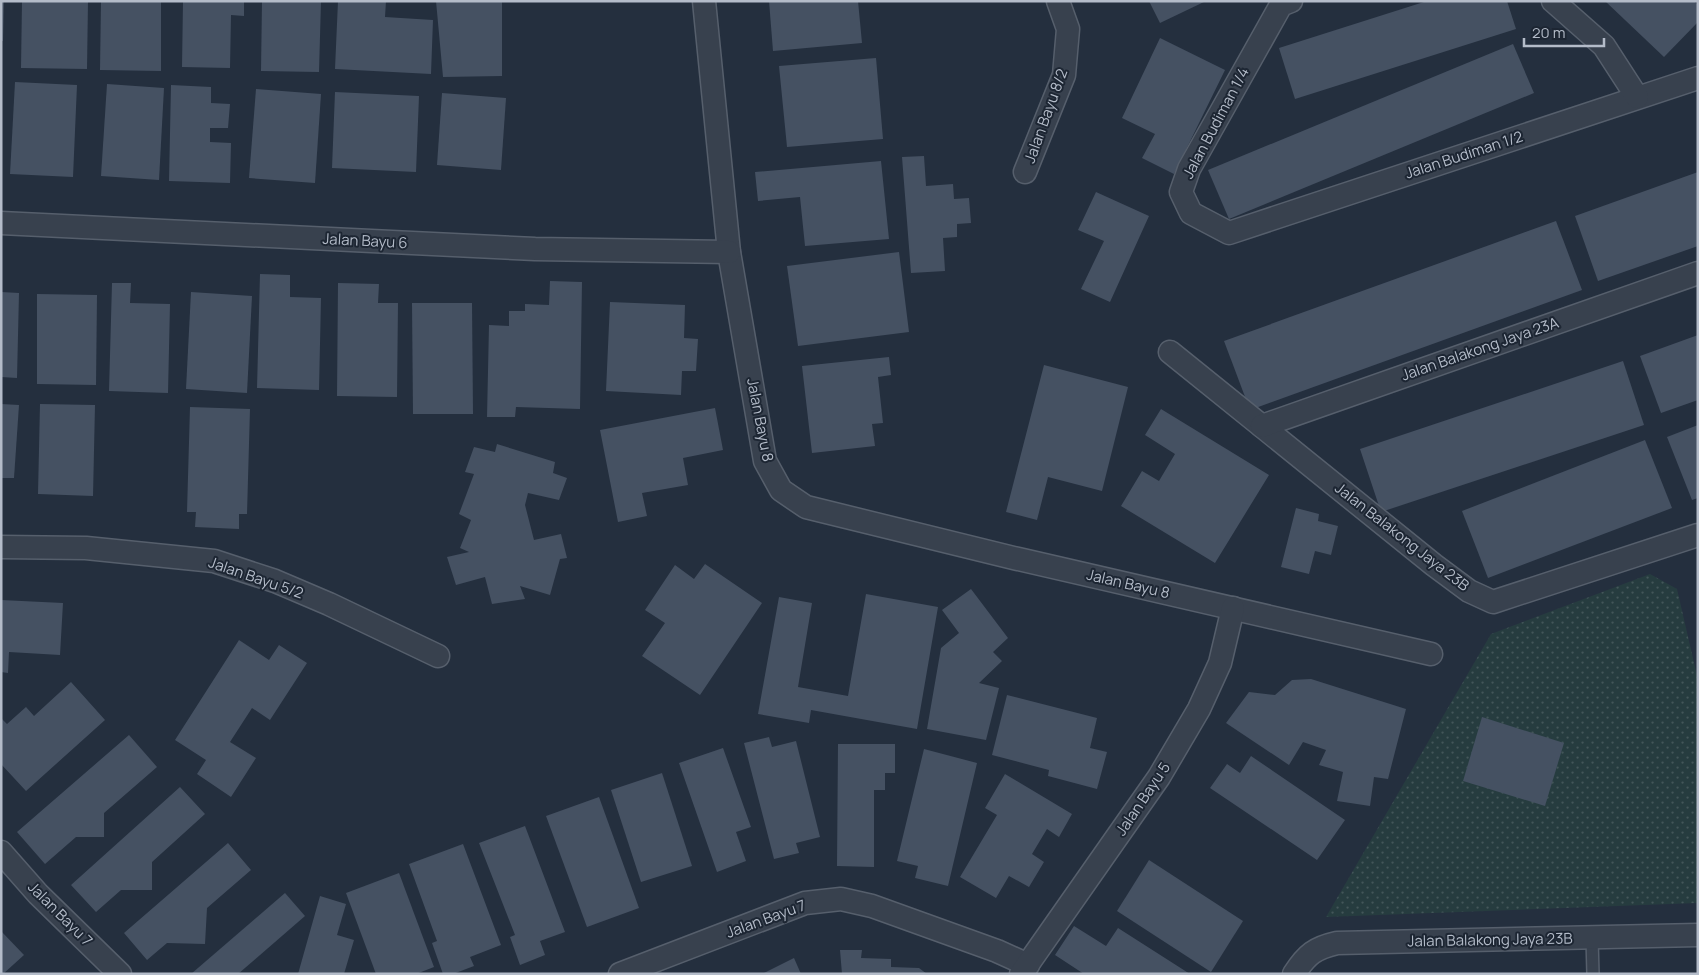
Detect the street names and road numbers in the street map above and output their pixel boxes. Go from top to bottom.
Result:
street label: Jalan Budiman 1/4 [1177,63,1254,182]
street label: Jalan Bayu 8/2 [1019,66,1072,166]
street label: Jalan Budiman 1/2 [1402,126,1525,183]
street label: Jalan Bayu 6 [322,228,408,253]
street label: Jalan Balakong Jaya 23A [1398,312,1562,385]
street label: Jalan Bayu 8 [742,376,779,463]
street label: Jalan Balakong Jaya 23B [1331,477,1474,596]
street label: Jalan Bayu 5/2 [206,551,306,604]
street label: Jalan Bayu 8 [1085,564,1172,603]
street label: Jalan Bayu 5 [1110,758,1175,840]
street label: Jalan Bayu 7 [23,877,97,951]
street label: Jalan Bayu 7 [723,894,809,943]
street label: Jalan Balakong Jaya 23B [1407,928,1573,951]

